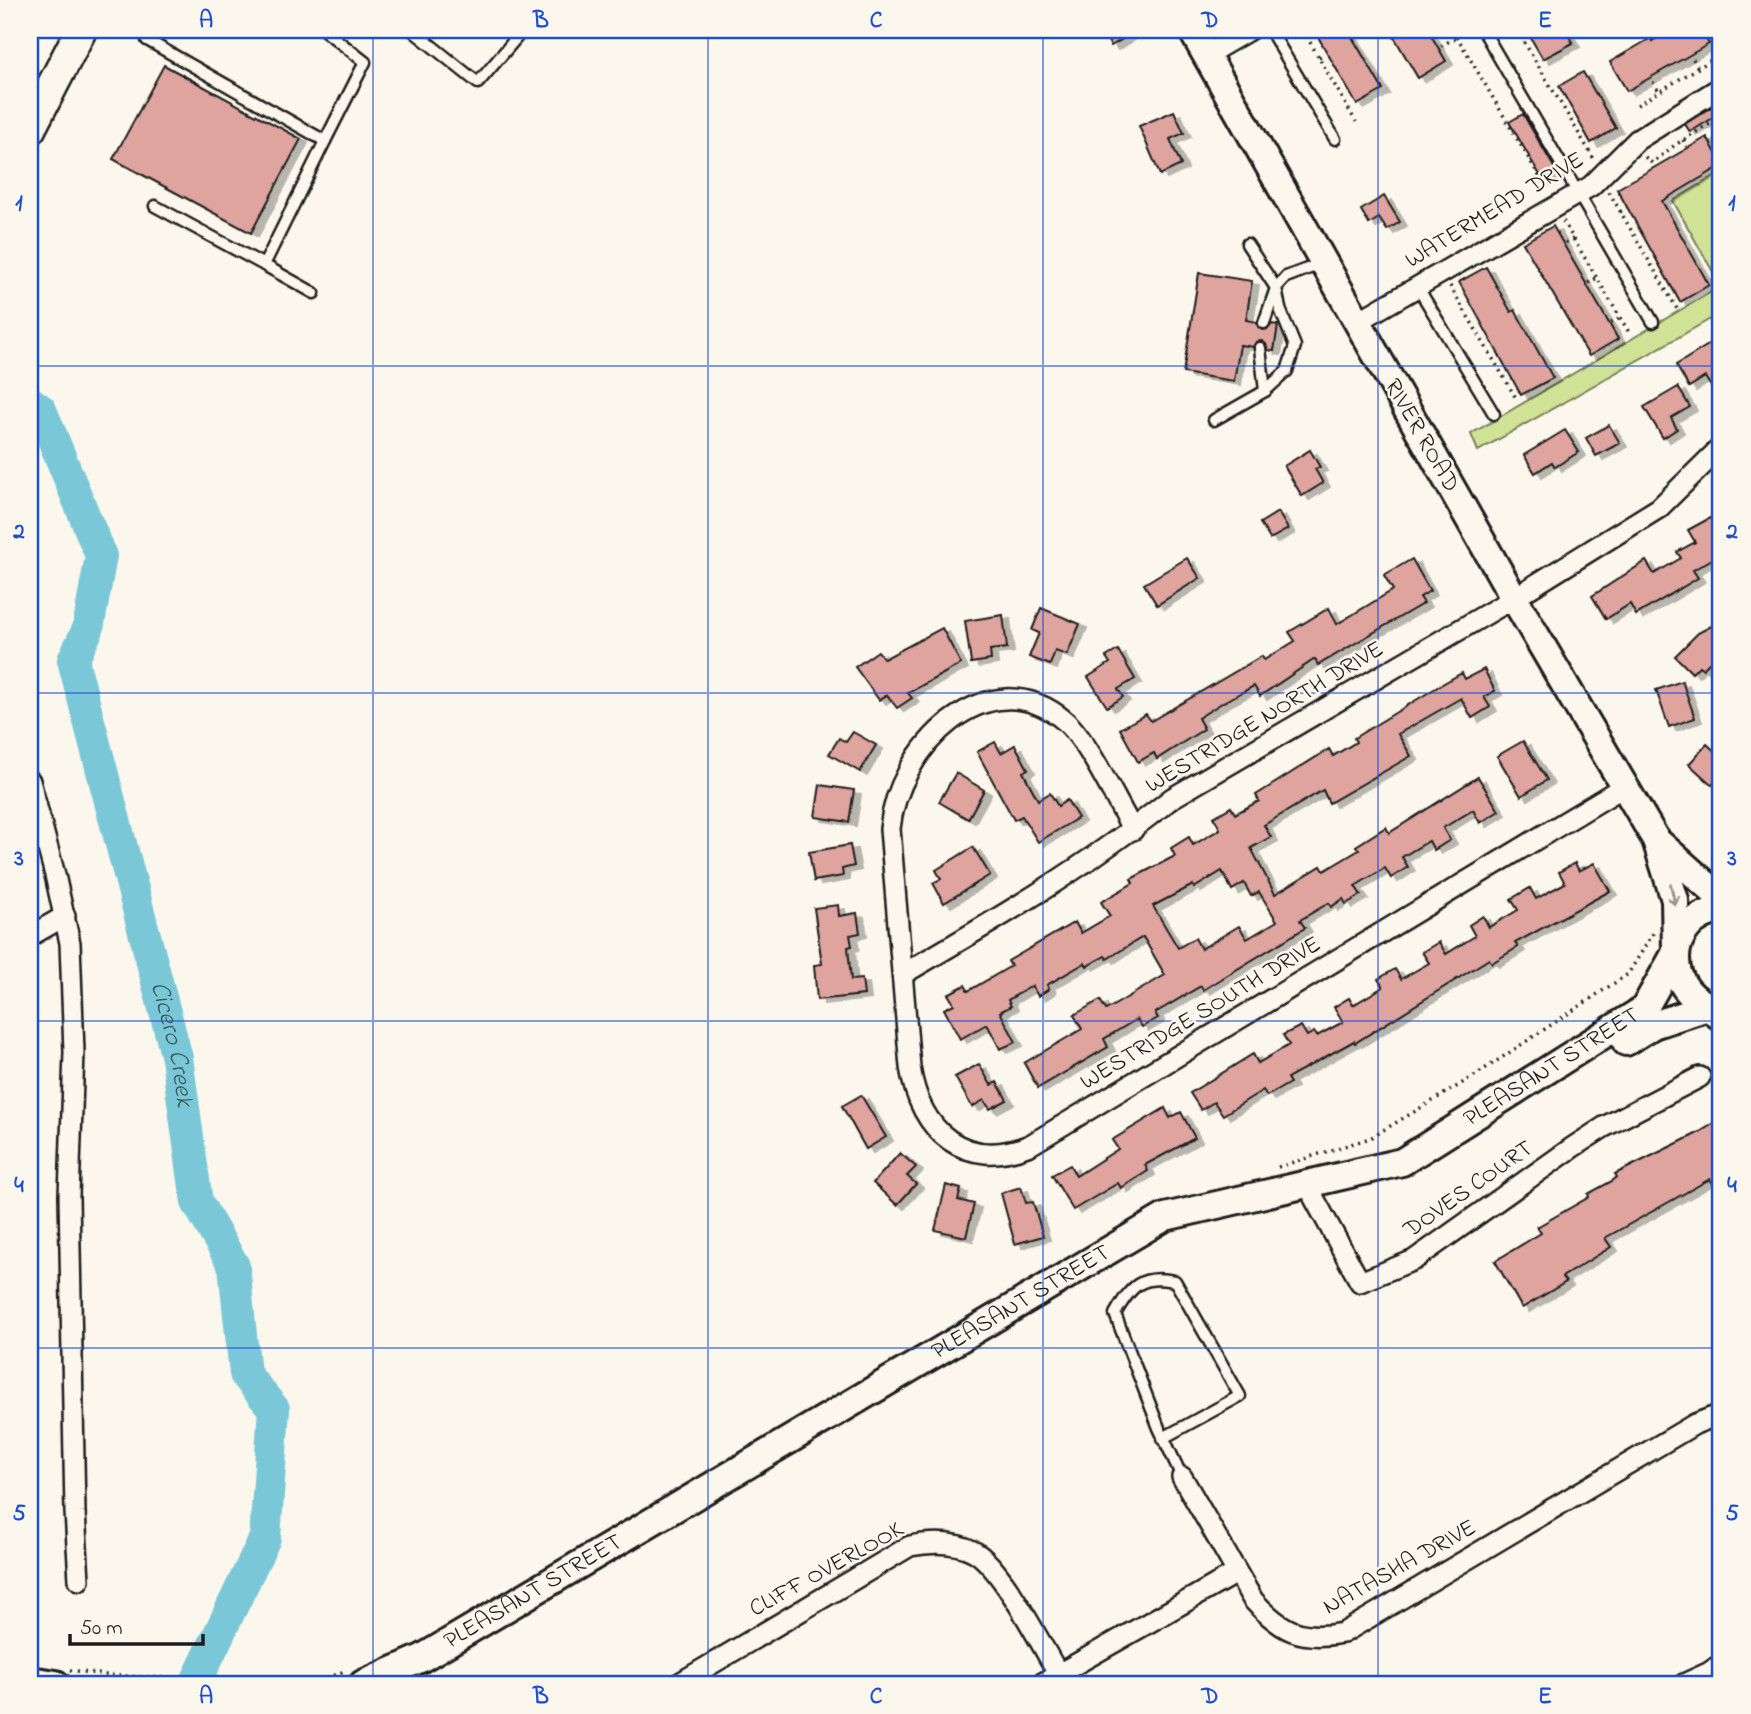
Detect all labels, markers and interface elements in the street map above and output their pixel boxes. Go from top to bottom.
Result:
text: A [199,5,213,38]
text: B [532,5,549,38]
text: C [870,5,883,38]
text: D [1201,5,1218,38]
text: E [1538,5,1552,38]
street label: WATERMEAD DRIVE [1399,144,1591,278]
text: 1 [15,188,23,221]
text: 1 [1728,188,1736,221]
street label: RIVER ROAD [1374,373,1468,499]
text: 2 [12,516,25,549]
text: 2 [1725,516,1738,549]
street label: WESTRIDGE NORTH DRIVE [1139,633,1391,803]
text: 3 [13,843,24,876]
text: 3 [1726,843,1737,876]
one-way arrow [1666,883,1680,906]
street label: WESTRIDGE SOUTH DRIVE [1074,928,1328,1100]
water label: Cicero Creek [139,978,203,1111]
street label: PLEASANT STREET [1457,998,1647,1136]
street label: DOVES COURT [1396,1132,1541,1248]
text: 4 [14,1170,24,1203]
text: 4 [1727,1170,1737,1203]
street label: PLEASANT STREET [925,1236,1117,1369]
text: 5 [12,1498,26,1531]
text: 5 [1725,1498,1739,1531]
street label: NATASHA DRIVE [1317,1511,1483,1625]
street label: CLIFF OVERLOOK [743,1513,911,1627]
street label: PLEASANT STREET [438,1525,629,1659]
scale bar [70,1602,203,1646]
text: 50 m [80,1614,123,1644]
text: A [199,1681,213,1714]
text: B [532,1681,549,1714]
text: C [870,1681,883,1714]
text: D [1201,1681,1218,1714]
text: E [1538,1681,1552,1714]

